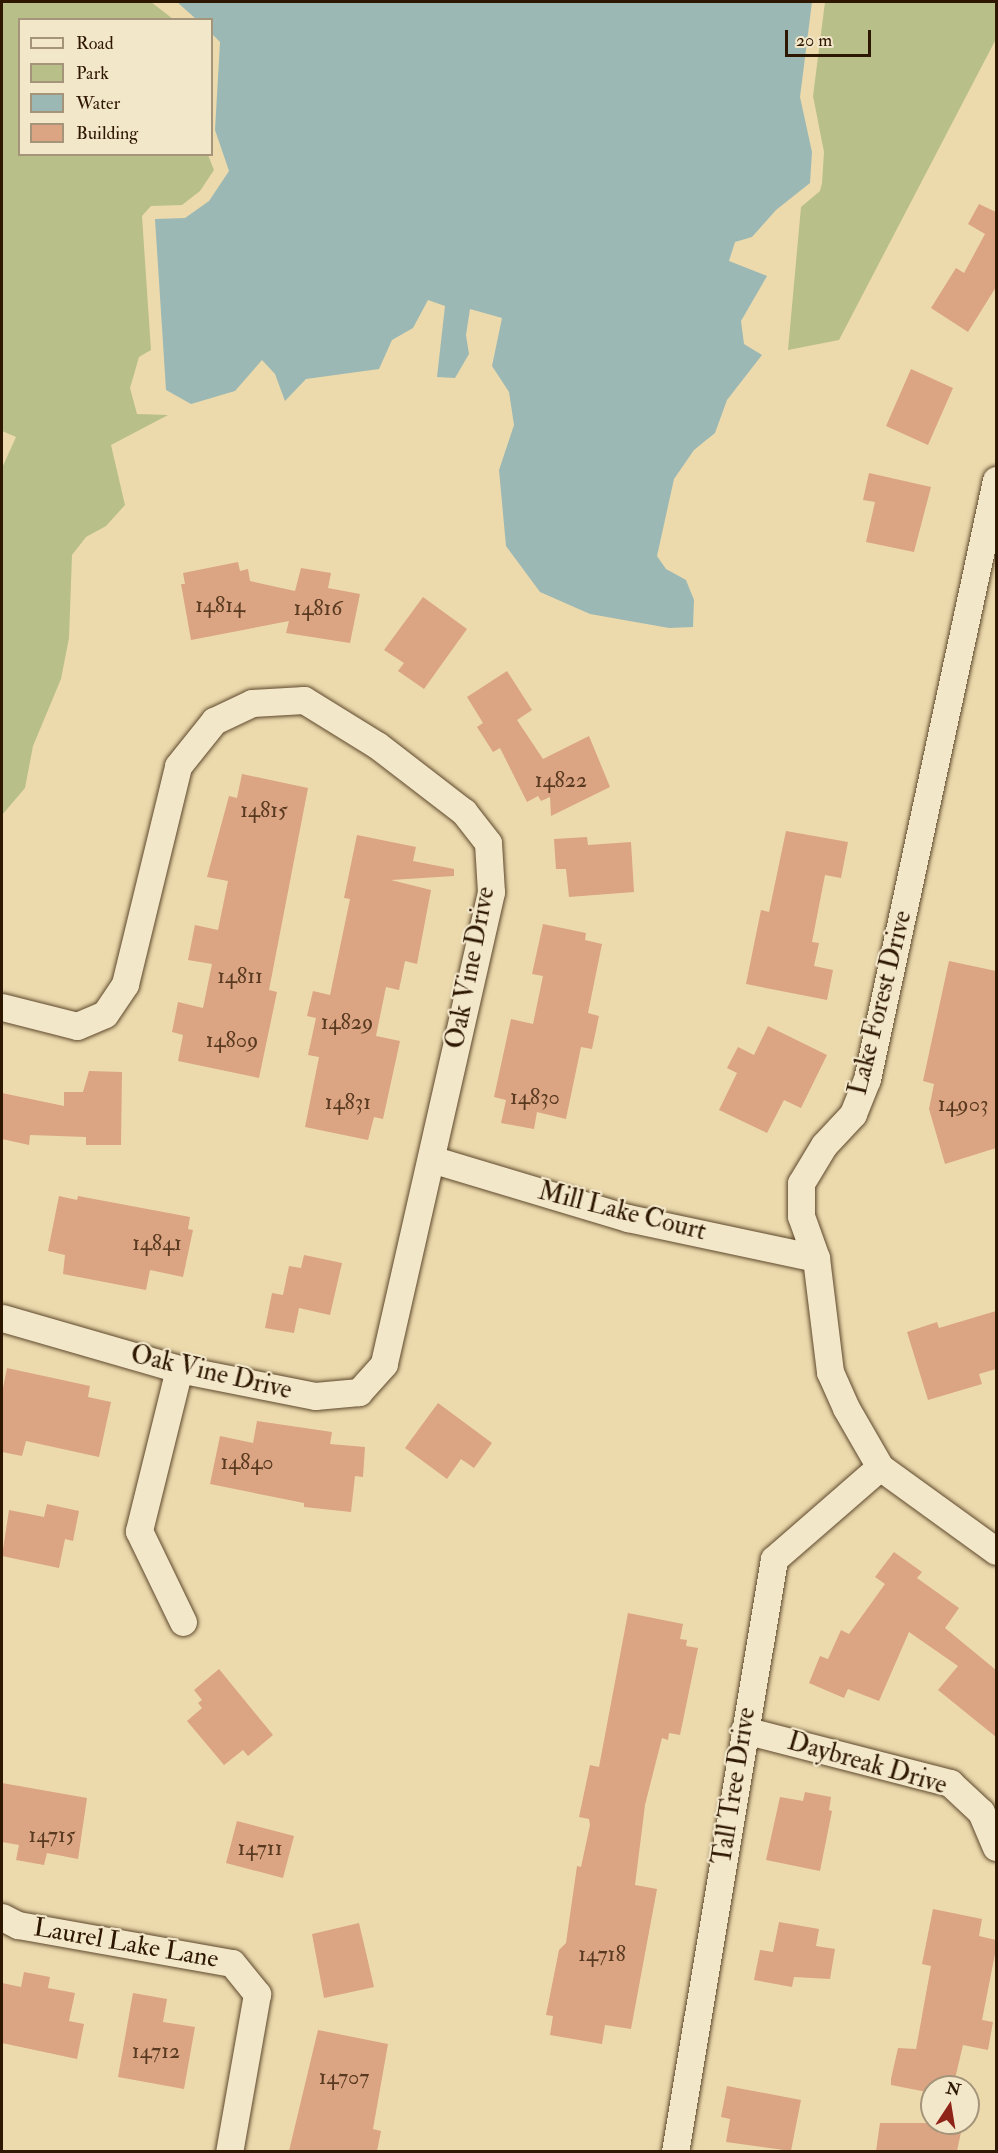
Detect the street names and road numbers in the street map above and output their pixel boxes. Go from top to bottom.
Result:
street label: Oak Vine Drive [440,884,502,1052]
street label: Lake Forest Drive [843,908,919,1098]
street label: Mill Lake Court [535,1176,709,1248]
street label: Oak Vine Drive [127,1339,295,1407]
street label: Tall Tree Drive [707,1705,763,1867]
street label: Daybreak Drive [784,1726,950,1802]
street label: Laurel Lake Lane [31,1912,221,1976]

